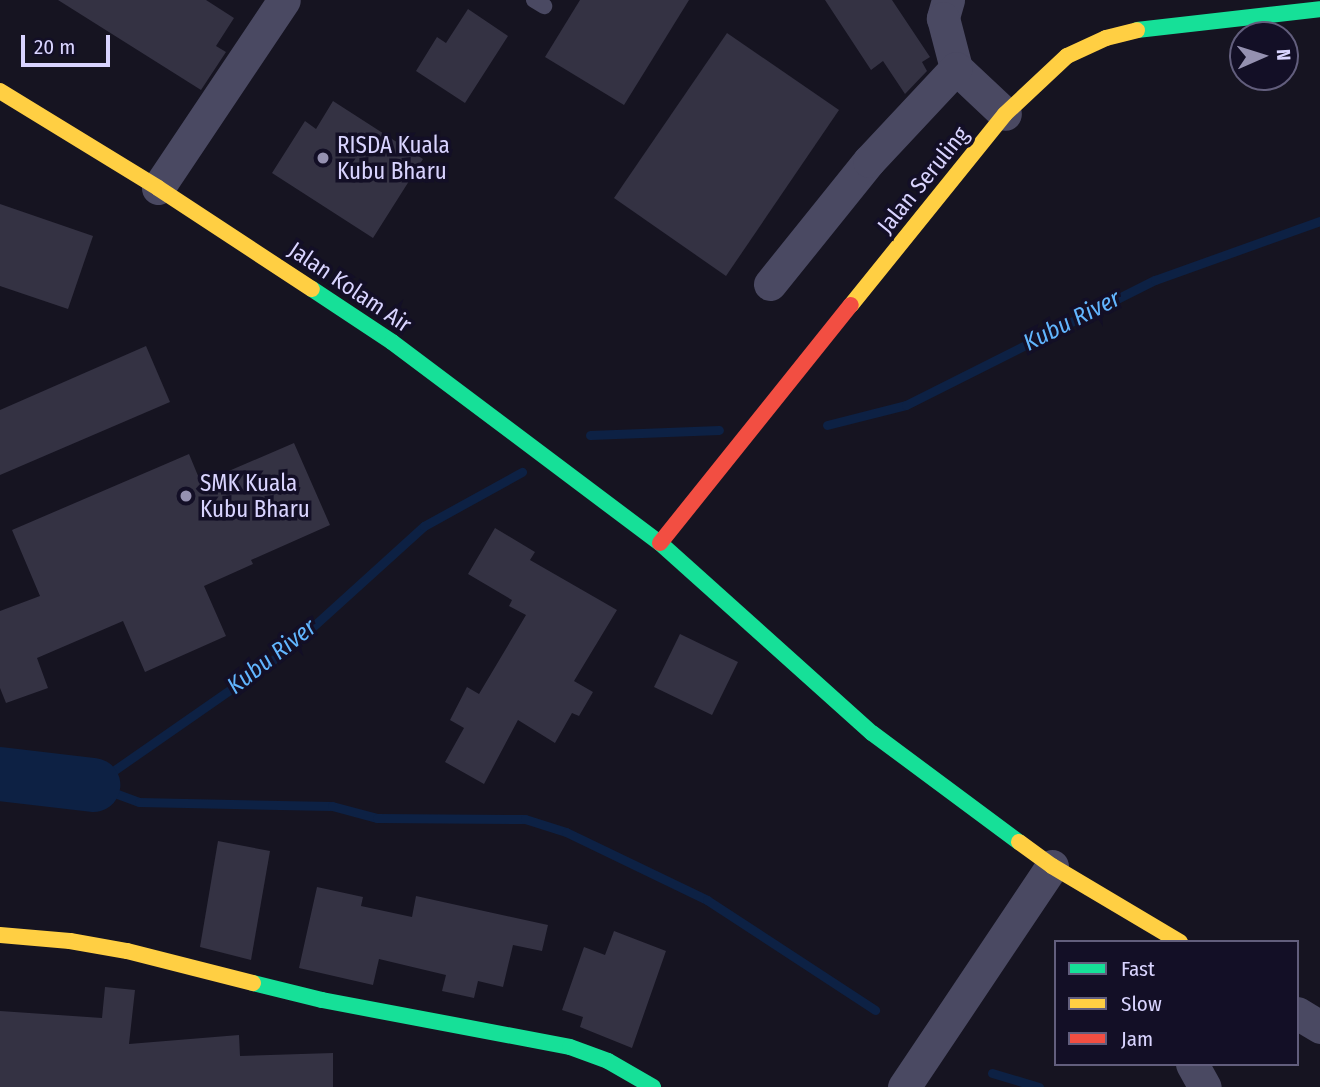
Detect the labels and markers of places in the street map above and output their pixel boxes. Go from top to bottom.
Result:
place label: RISDA Kuala Kubu Bharu [337,131,450,185]
marker: RISDA Kuala Kubu Bharu [315,150,331,166]
place label: SMK Kuala Kubu Bharu [200,469,310,523]
marker: SMK Kuala Kubu Bharu [178,488,194,504]

